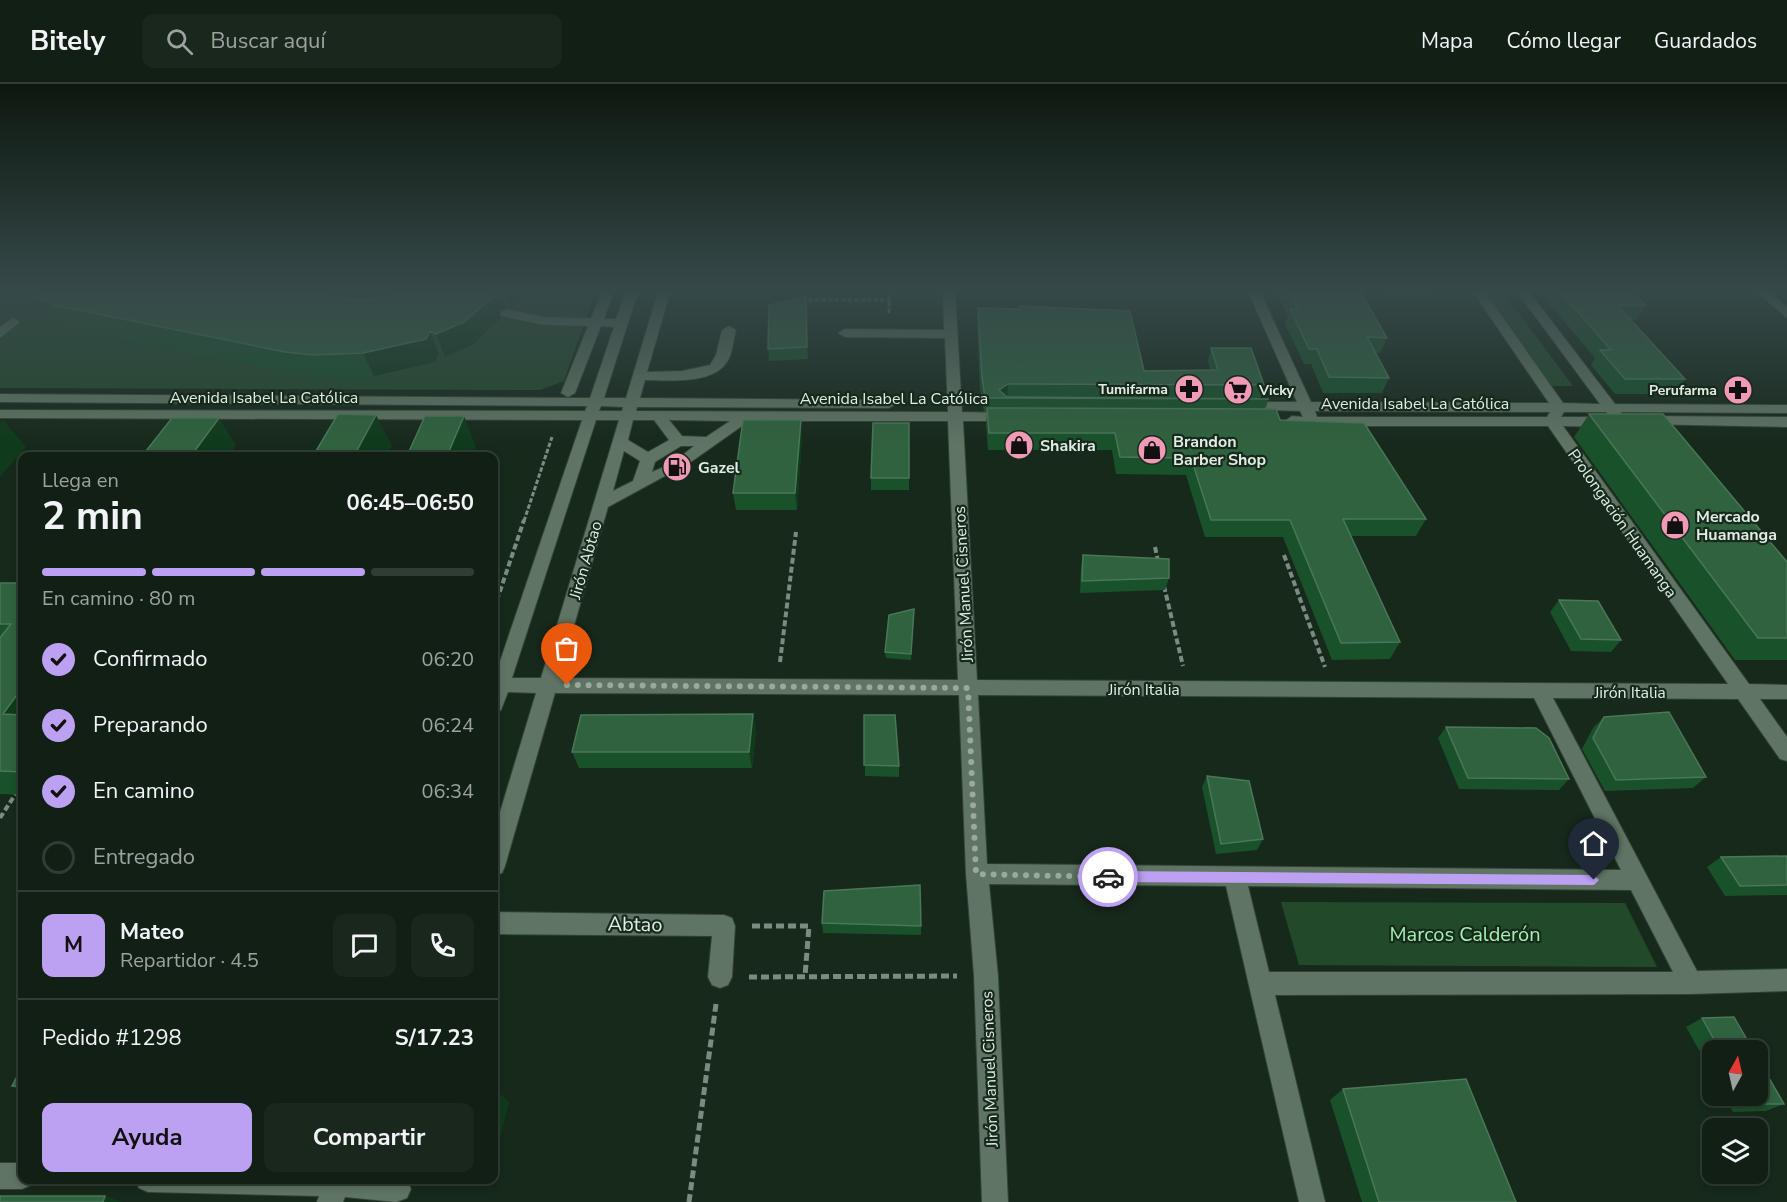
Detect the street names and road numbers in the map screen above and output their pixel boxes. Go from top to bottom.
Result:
street label: Avenida Isabel La Católica [170,387,358,409]
street label: Avenida Isabel La Católica [800,388,988,410]
street label: Avenida Isabel La Católica [1321,393,1509,415]
street label: Prolongación Huamanga [1562,445,1682,602]
street label: Jirón Manuel Cisneros [949,505,979,664]
street label: Jirón Abtao [564,518,608,603]
street label: Jirón Italia [1107,679,1180,701]
street label: Jirón Italia [1593,682,1666,704]
street label: Abtao [607,911,663,938]
street label: Jirón Manuel Cisneros [976,991,1004,1148]

